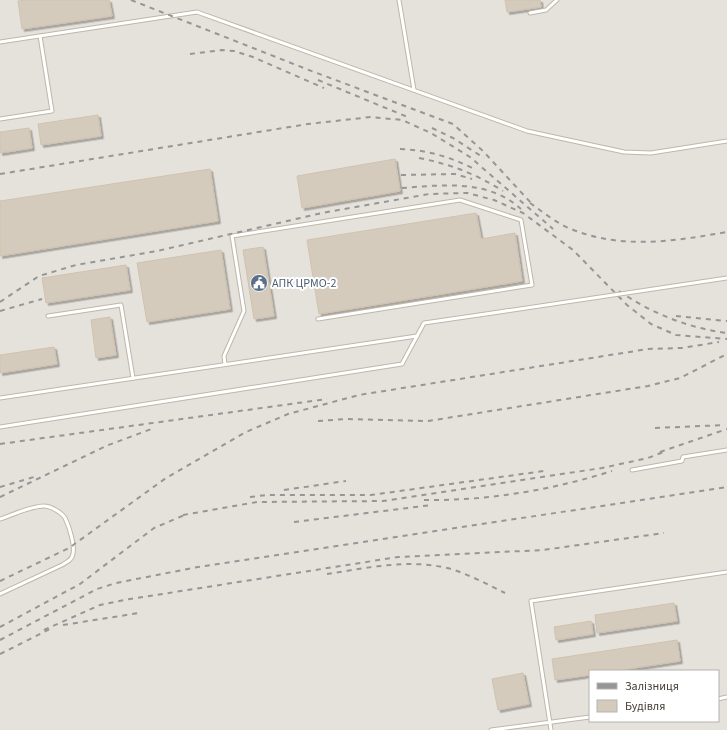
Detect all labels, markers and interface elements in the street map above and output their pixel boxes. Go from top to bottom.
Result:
public building icon: АПК ЦРМО-2 [249,273,269,293]
place label: АПК ЦРМО-2 [272,275,336,292]
legend [589,670,719,722]
text: Залізниця [625,678,679,695]
text: Будівля [625,698,665,715]

